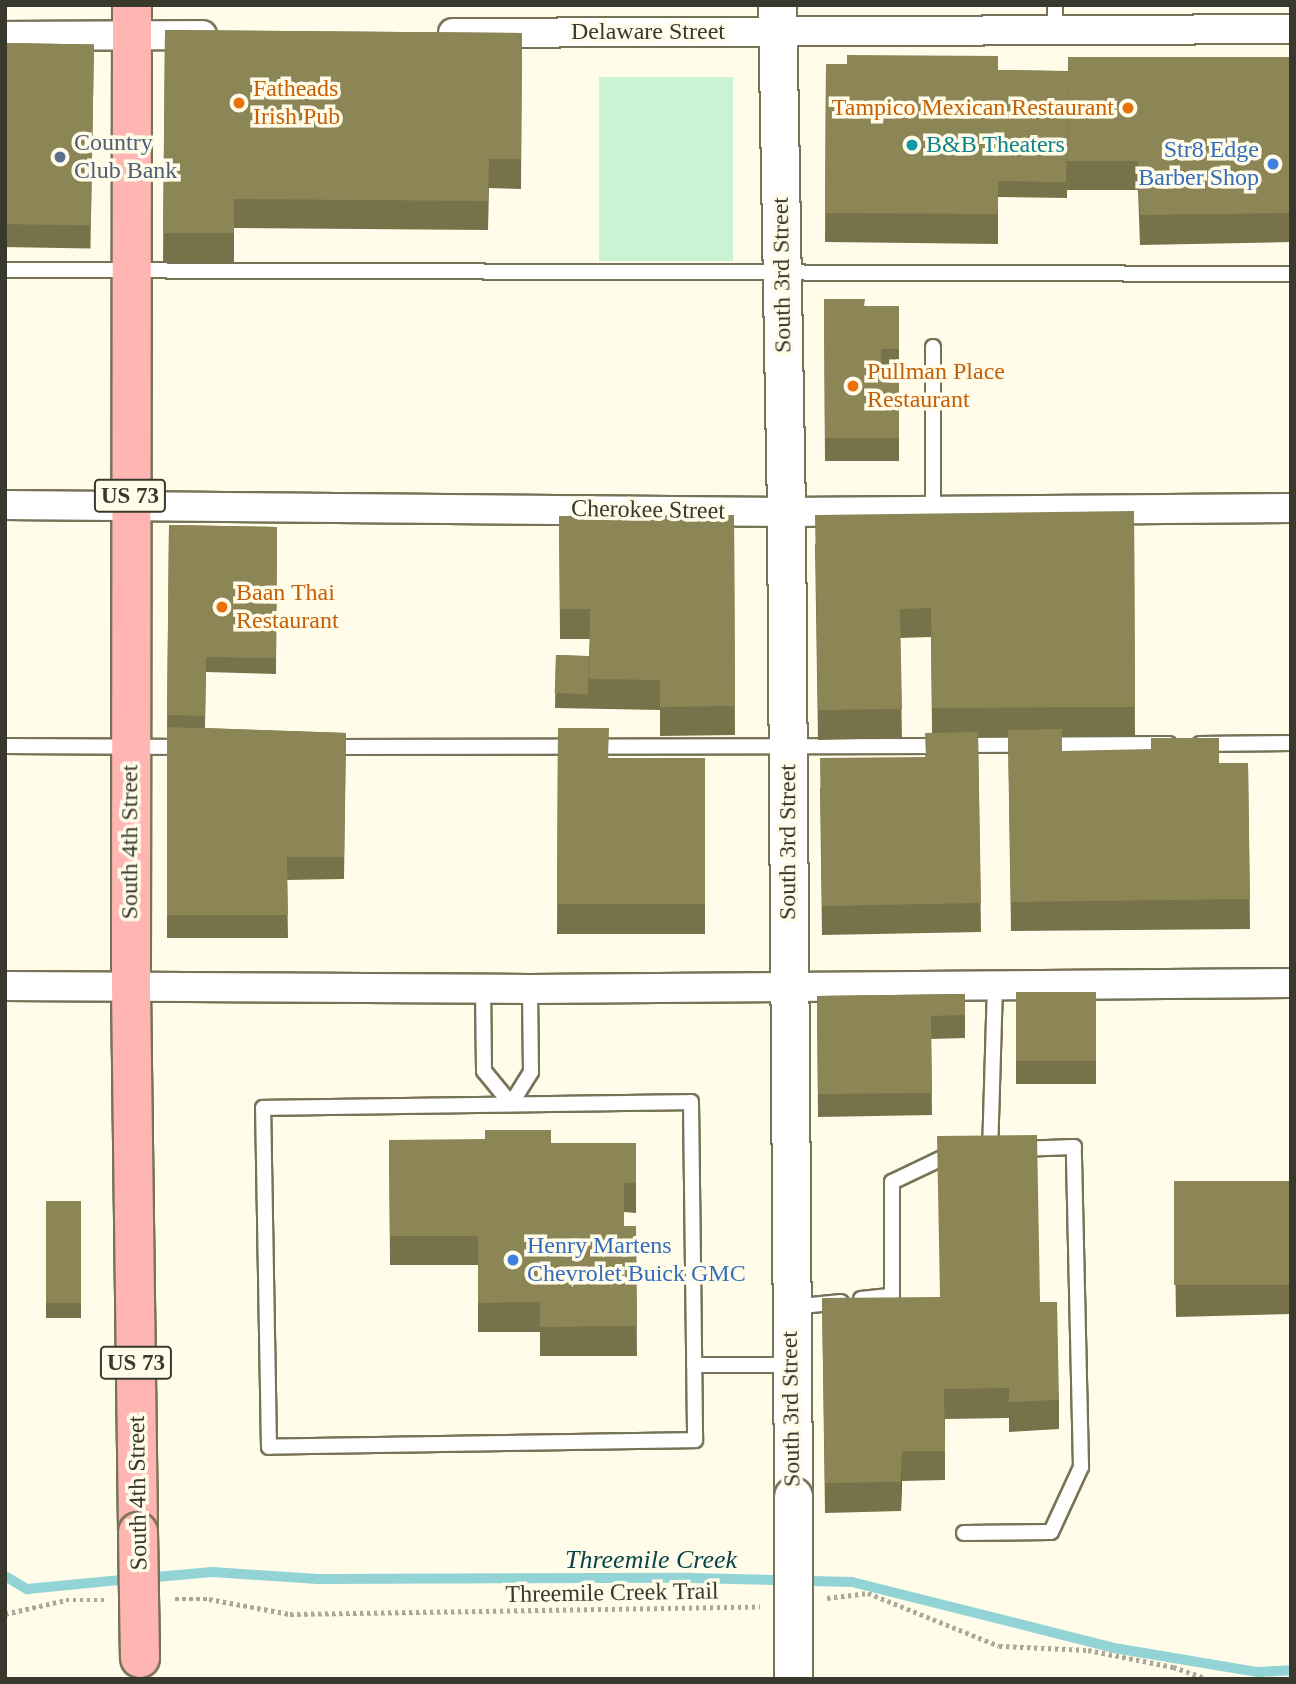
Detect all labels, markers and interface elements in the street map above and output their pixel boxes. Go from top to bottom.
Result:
street label: Delaware Street [571,18,725,46]
place label: Fatheads Irish Pub [253,75,340,131]
place label: Tampico Mexican Restaurant [832,94,1114,122]
marker: Fatheads Irish Pub [231,95,247,111]
marker: Tampico Mexican Restaurant [1120,100,1136,116]
place label: Country Club Bank [74,129,177,185]
place label: B&B Theaters [926,131,1065,159]
place label: Str8 Edge Barber Shop [1138,136,1259,192]
marker: B&B Theaters [904,137,920,153]
marker: Country Club Bank [52,149,68,165]
marker: Str8 Edge Barber Shop [1265,156,1281,172]
street label: South 3rd Street [766,197,798,353]
place label: Pullman Place Restaurant [867,358,1005,414]
marker: Pullman Place Restaurant [845,378,861,394]
road number: US 73 [93,476,167,516]
street label: Cherokee Street [571,494,725,526]
place label: Baan Thai Restaurant [236,579,339,635]
marker: Baan Thai Restaurant [214,599,230,615]
street label: South 3rd Street [774,764,802,920]
street label: South 4th Street [116,765,144,919]
place label: Henry Martens Chevrolet Buick GMC [527,1232,746,1288]
marker: Henry Martens Chevrolet Buick GMC [505,1252,521,1268]
street label: South 3rd Street [775,1331,807,1487]
road number: US 73 [99,1344,173,1382]
street label: South 4th Street [122,1415,154,1571]
water label: Threemile Creek [565,1544,737,1576]
street label: Threemile Creek Trail [505,1577,719,1609]

